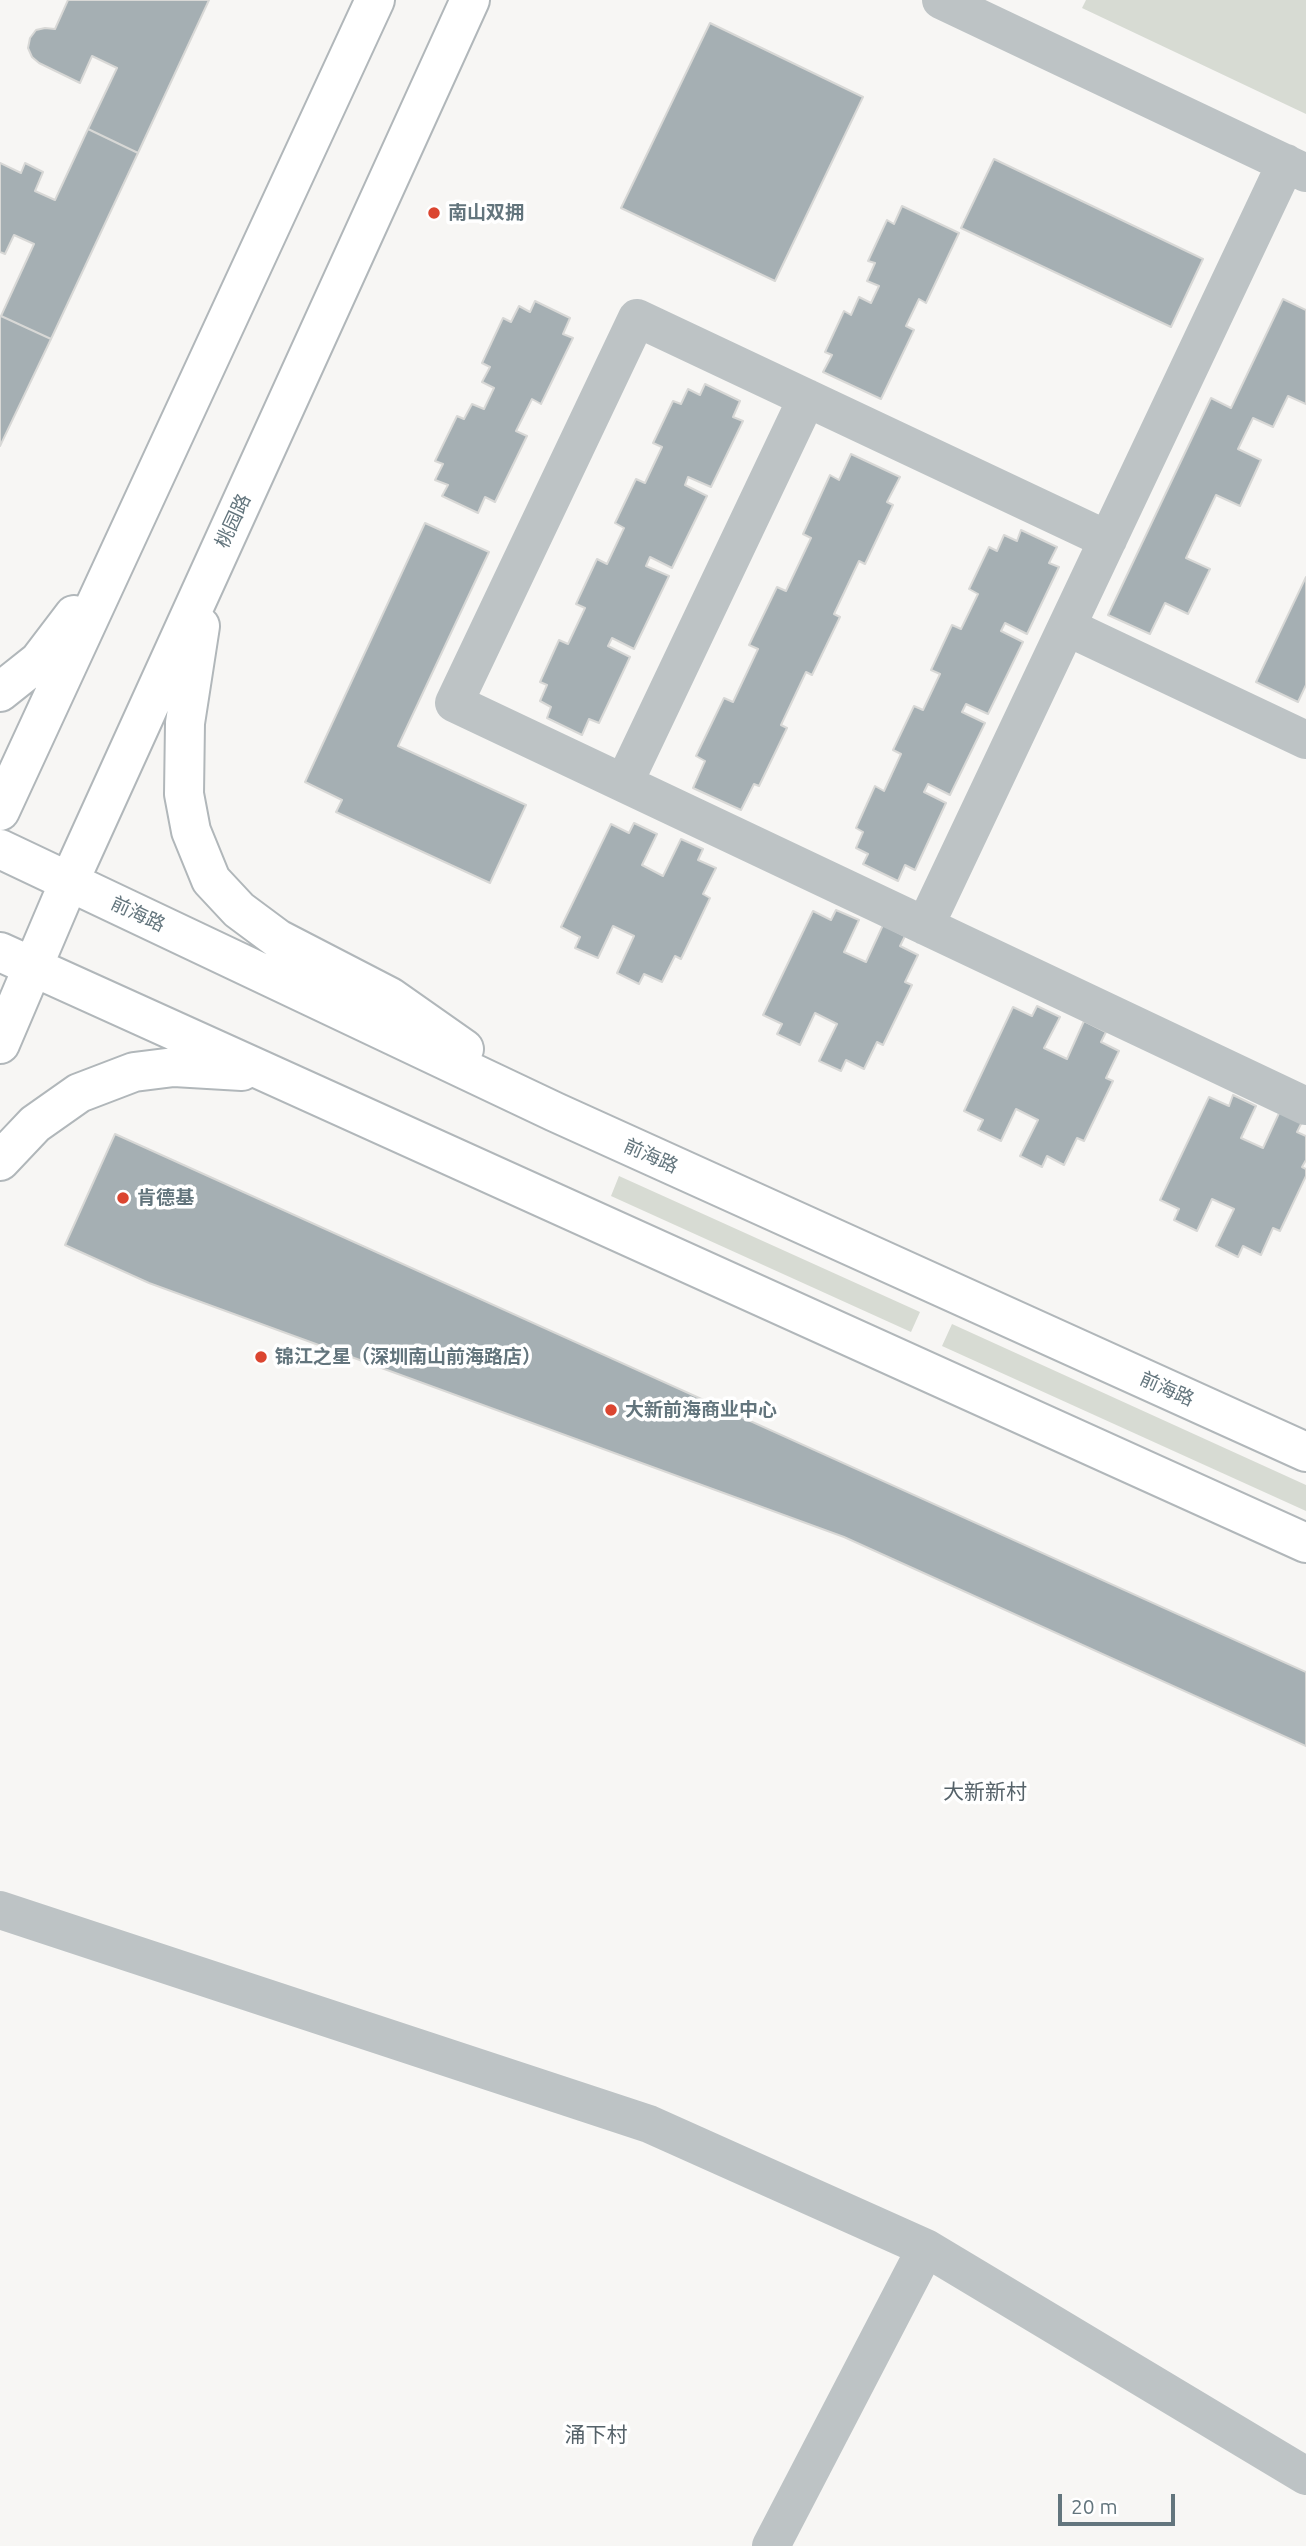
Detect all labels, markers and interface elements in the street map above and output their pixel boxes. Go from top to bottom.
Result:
place label: 南山双拥 [448,202,524,224]
marker: 南山双拥 [426,205,442,221]
street label: 桃园路 [211,490,255,552]
street label: 前海路 [107,892,169,936]
street label: 前海路 [620,1134,682,1178]
place label: 肯德基 [137,1187,194,1209]
marker: 肯德基 [115,1190,131,1206]
place label: 锦江之星（深圳南山前海路店） [275,1346,541,1368]
marker: 锦江之星（深圳南山前海路店） [253,1349,269,1365]
street label: 前海路 [1136,1367,1198,1411]
place label: 大新前海商业中心 [625,1399,777,1421]
marker: 大新前海商业中心 [603,1402,619,1418]
district label: 大新新村 [943,1779,1027,1805]
district label: 涌下村 [565,2422,627,2448]
scale bar [1061,2480,1178,2524]
text: 20 m [1071,2494,1118,2518]

